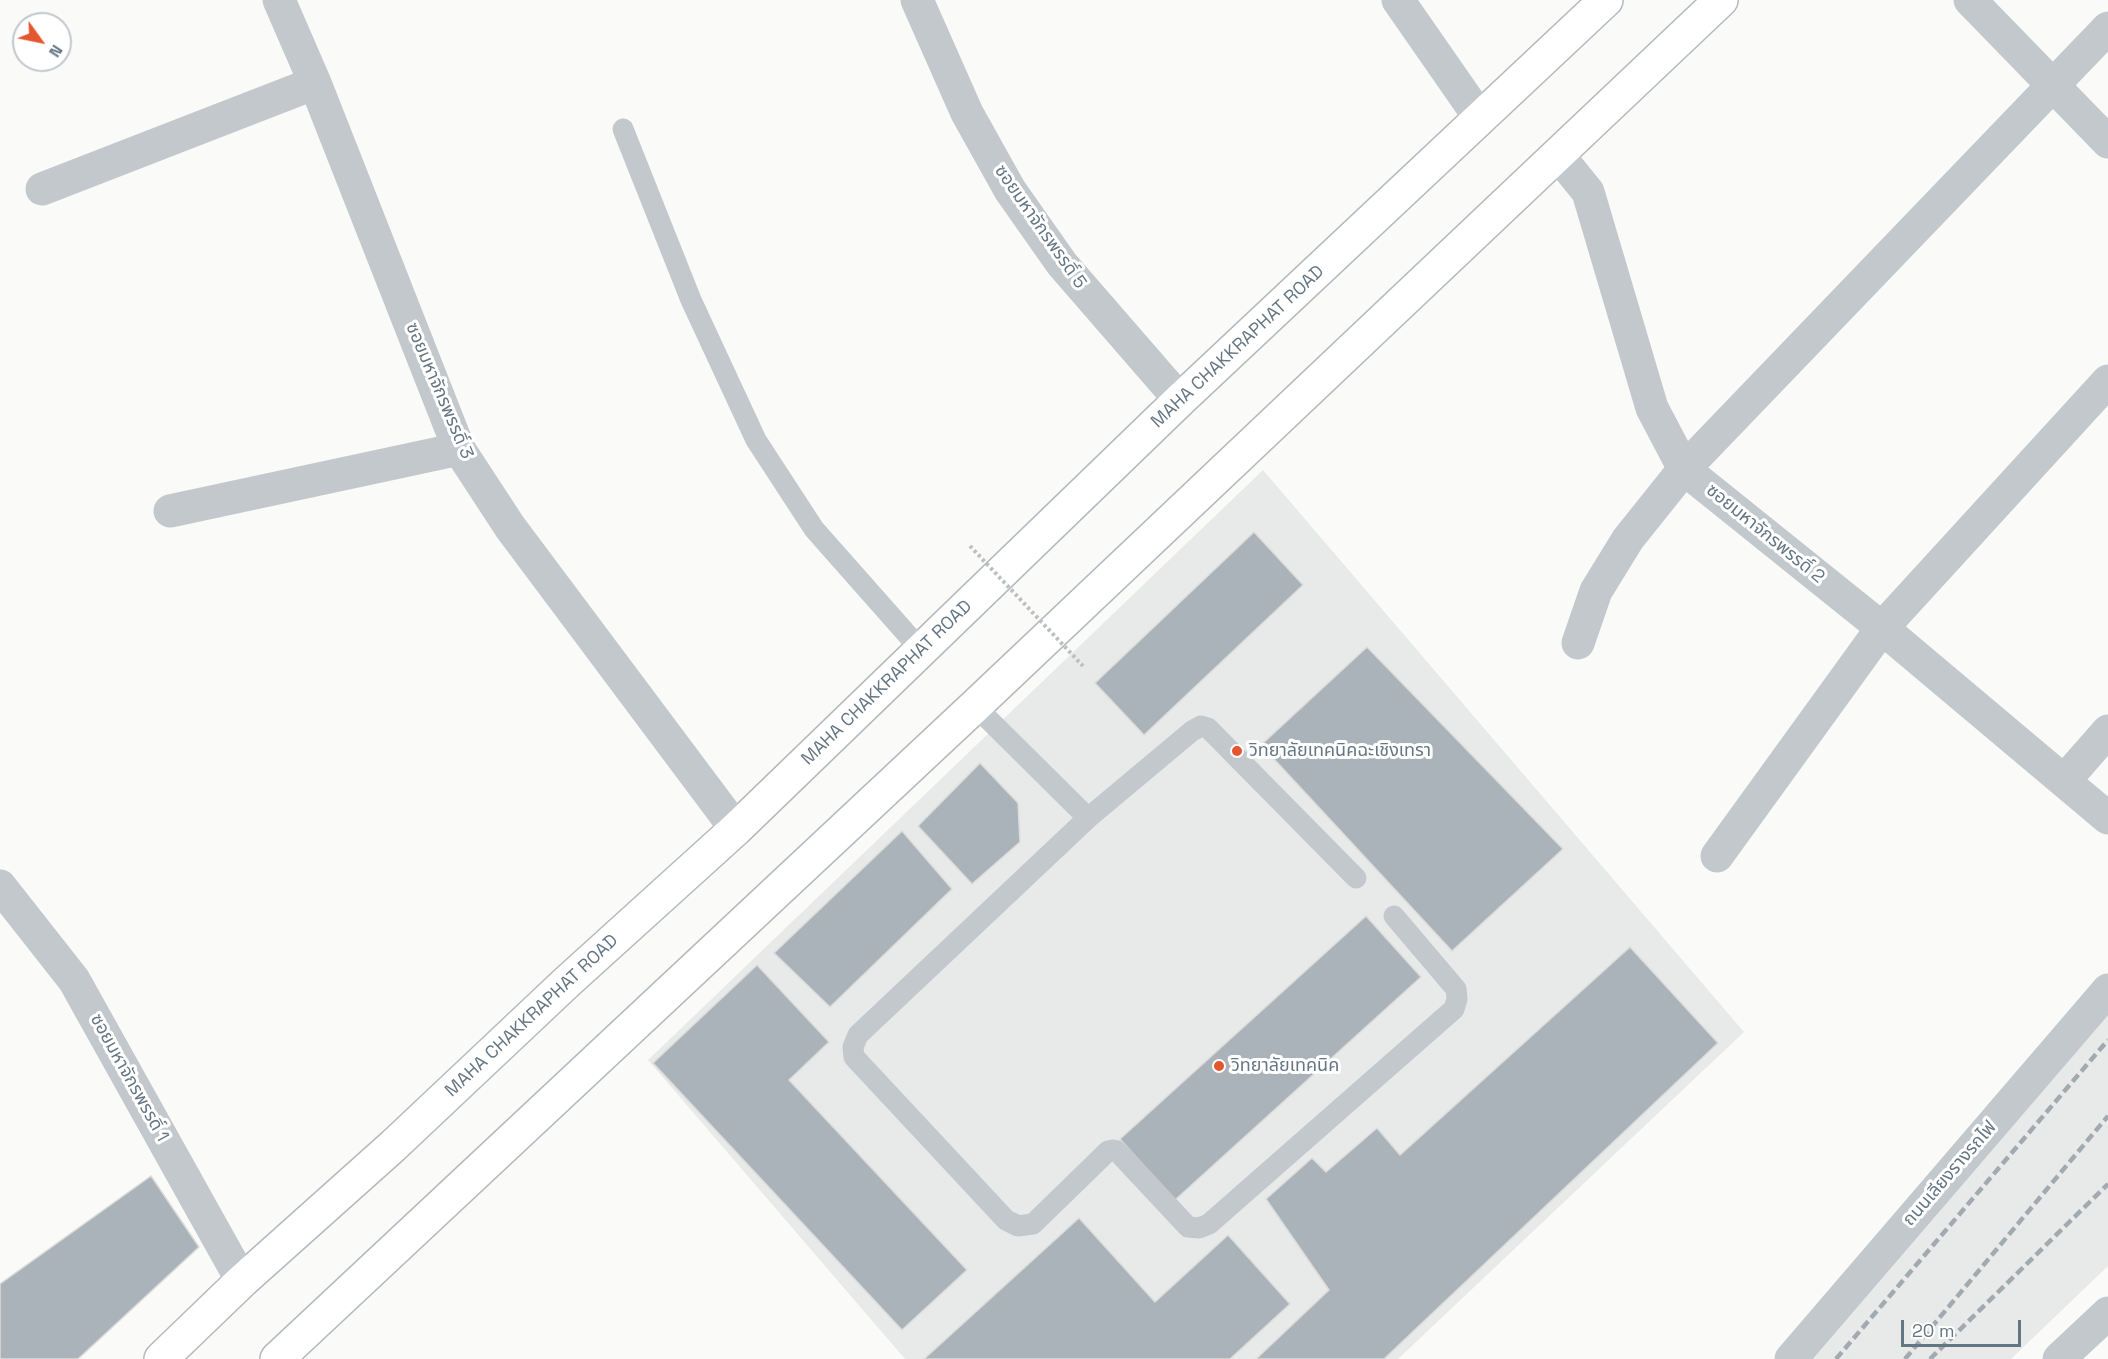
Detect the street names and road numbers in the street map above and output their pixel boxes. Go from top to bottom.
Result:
street label: ซอยมหาจักรพรรดิ์ 5 [989,161,1091,293]
street label: MAHA CHAKKRAPHAT ROAD [1147,261,1329,433]
street label: ซอยมหาจักรพรรดิ์ 3 [401,320,477,462]
street label: ซอยมหาจักรพรรดิ์ 2 [1702,480,1828,588]
street label: MAHA CHAKKRAPHAT ROAD [797,596,977,770]
street label: MAHA CHAKKRAPHAT ROAD [441,930,623,1102]
street label: ซอยมหาจักรพรรดิ์ 1 [85,1010,173,1146]
street label: ถนนเลียงรางรถไฟ [1899,1117,2001,1231]

